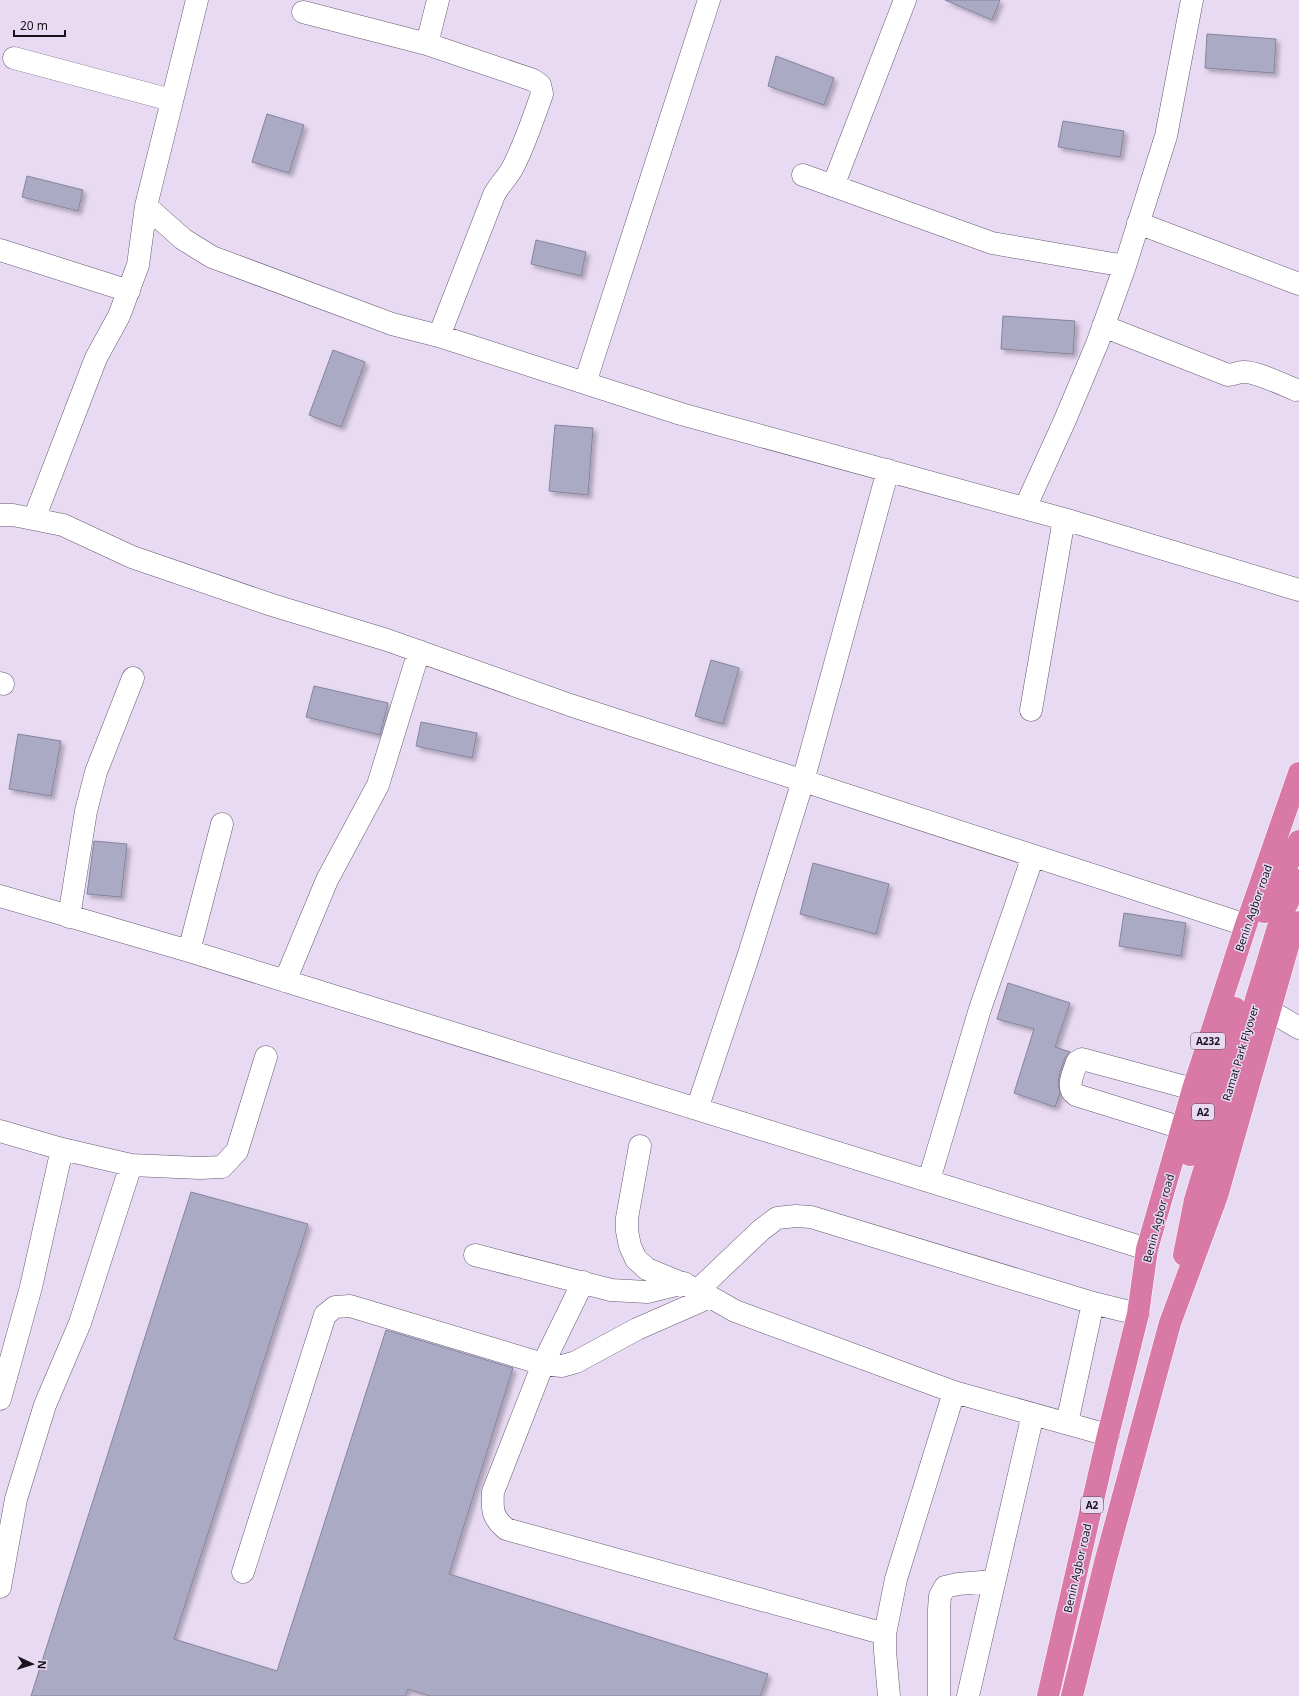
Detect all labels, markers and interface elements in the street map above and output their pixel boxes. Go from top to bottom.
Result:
scale bar [14,12,65,38]
text: 20 m [20,17,48,34]
street label: Benin Agbor road [1231,862,1275,954]
street label: Ramat Park Flyover [1218,1003,1262,1103]
road number: A232 [1191,1033,1225,1049]
road number: A2 [1192,1104,1214,1120]
street label: Benin Agbor road [1139,1172,1177,1264]
road number: A2 [1081,1497,1103,1513]
street label: Benin Agbor road [1059,1522,1095,1614]
north arrow [12,1644,52,1684]
text: N [35,1660,50,1670]

